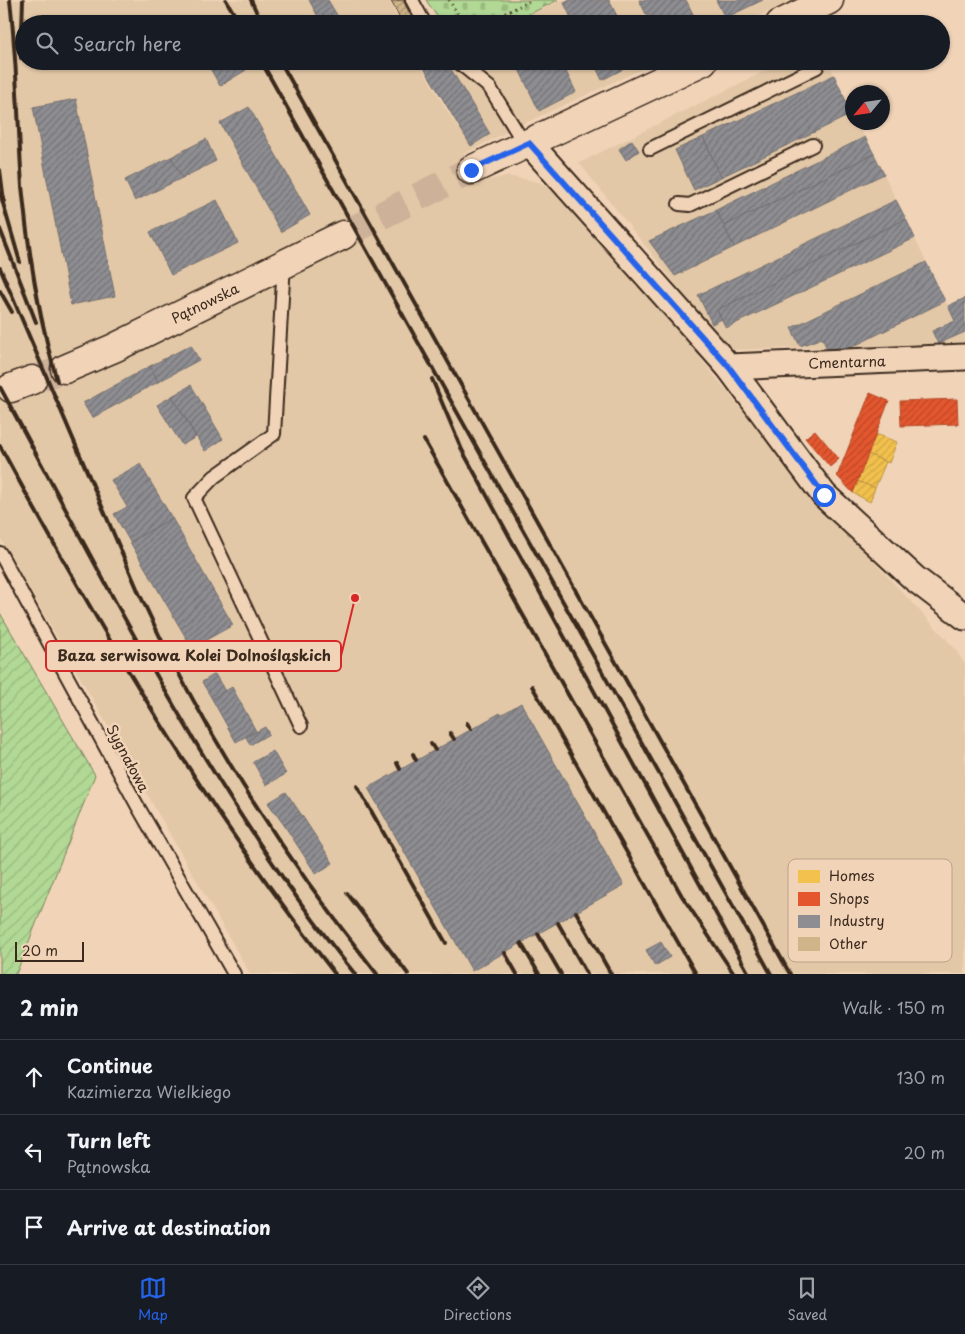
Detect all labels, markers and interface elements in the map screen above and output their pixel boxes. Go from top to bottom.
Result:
search box [15,15,950,70]
icon: search [33,29,61,57]
text: Search here [73,29,182,57]
north arrow [845,85,890,130]
route end [460,159,483,182]
street label: Pątnowska [168,277,243,328]
street label: Cmentarna [808,350,886,374]
route start [813,484,836,507]
callout: Baza serwisowa Kolei Dolnośląskich [46,641,341,671]
text: Baza serwisowa Kolei Dolnośląskich [57,643,331,666]
street label: Sygnałowa [101,720,155,796]
legend [788,859,952,962]
text: Homes [829,865,875,886]
text: Shops [829,888,869,909]
text: Industry [829,910,884,931]
text: Other [829,933,868,954]
scale bar [15,939,84,962]
text: 20 m [22,940,58,961]
text: 2 min [20,991,79,1023]
text: Walk · 150 m [842,995,945,1019]
text: Continue [67,1051,153,1079]
icon: ahead [20,1063,48,1091]
text: 130 m [897,1065,945,1089]
text: Kazimierza Wielkiego [67,1079,231,1103]
text: Turn left [67,1126,151,1154]
icon: left [20,1138,48,1166]
text: 20 m [904,1140,945,1164]
text: Pątnowska [67,1154,150,1178]
icon: arrive [20,1213,48,1241]
text: Arrive at destination [67,1213,271,1241]
tab: Map [138,1274,168,1325]
tab: Directions [444,1274,512,1325]
tab: Saved [787,1274,827,1325]

